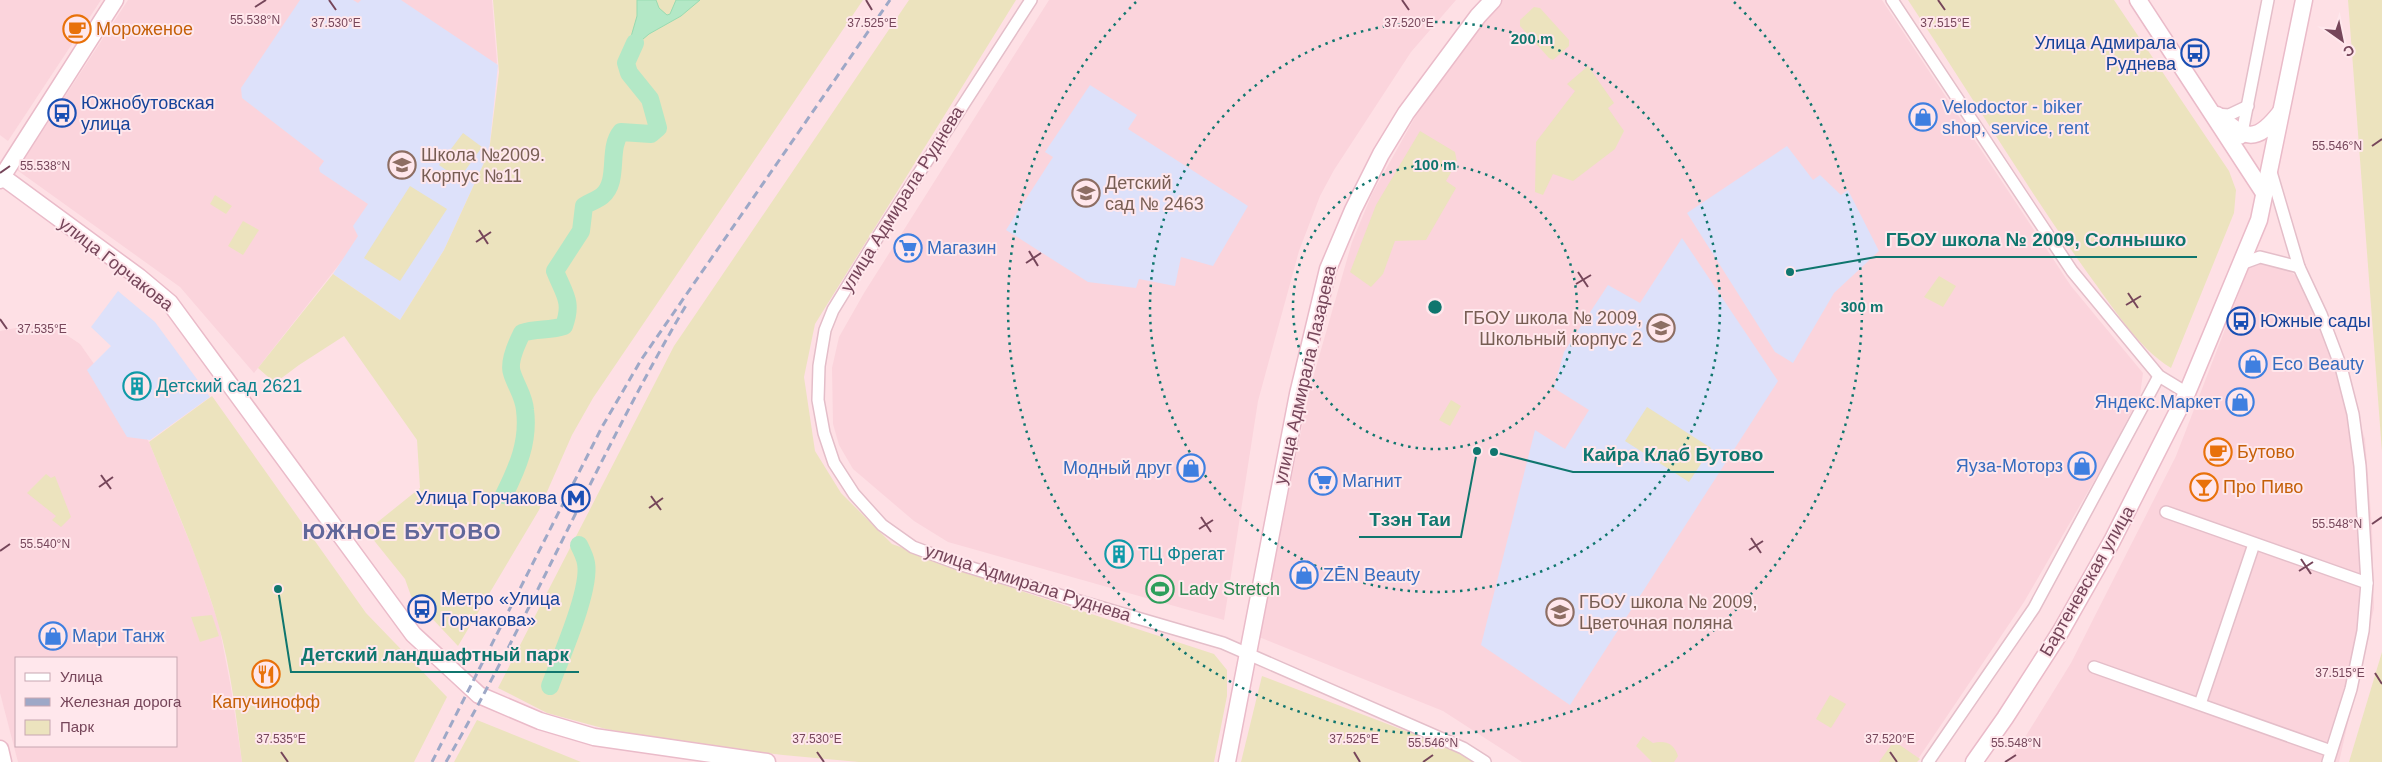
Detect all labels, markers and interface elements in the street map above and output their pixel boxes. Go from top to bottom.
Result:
text: 55.538°N [230,13,280,27]
cafe icon: Мороженое [62,14,92,44]
north arrow [2317,15,2367,65]
text: 37.530°E [311,16,361,30]
text: 37.525°E [847,16,897,30]
text: 37.520°E [1384,16,1434,30]
text: 37.515°E [1920,16,1970,30]
place label: Мороженое [96,19,193,39]
text: 200 m [1511,30,1553,47]
place label: Улица Адмирала Руднева [2034,33,2177,74]
bus stop icon: Улица Адмирала Руднева [2180,38,2210,68]
text: С [2340,41,2358,60]
place label: Южнобутовская улица [81,93,215,134]
place label: Velodoctor - biker shop, service, rent [1942,97,2089,138]
bus stop icon: Южнобутовская улица [47,98,77,128]
street label: улица Адмирала Руднева [836,102,968,296]
shop icon: Velodoctor - biker shop, service, rent [1908,102,1938,132]
text: 55.546°N [2312,139,2362,153]
place label: Школа №2009. Корпус №11 [421,145,545,186]
school or university icon: Школа №2009. Корпус №11 [387,150,417,180]
text: 100 m [1414,156,1456,173]
text: 55.538°N [20,159,70,173]
place label: Детский сад № 2463 [1105,173,1204,214]
school or university icon: Детский сад № 2463 [1071,178,1101,208]
street label: улица Горчакова [55,213,178,315]
callout: ГБОУ школа № 2009, Солнышко [1876,223,2197,257]
text: ГБОУ школа № 2009, Солнышко [1886,229,2186,250]
supermarket icon: Магазин [893,233,923,263]
place label: Магазин [927,238,996,258]
street label: улица Адмирала Лазарева [1270,263,1340,487]
centre of rings [1426,298,1444,316]
text: 300 m [1841,298,1883,315]
bus stop icon: Южные сады [2226,306,2256,336]
place label: ГБОУ школа № 2009, Школьный корпус 2 [1464,308,1642,349]
place label: Южные сады [2260,311,2371,331]
school or university icon: ГБОУ школа № 2009, Школьный корпус 2 [1646,313,1676,343]
text: 37.535°E [17,322,67,336]
shop icon: Eco Beauty [2238,349,2268,379]
place label: Eco Beauty [2272,354,2364,374]
building icon: Детский сад 2621 [122,371,152,401]
place label: Детский сад 2621 [156,376,302,396]
shop icon: Яндекс.Маркет [2225,387,2255,417]
place label: Яндекс.Маркет [2095,392,2221,412]
cafe icon: Бутово [2203,437,2233,467]
callout: Кайра Клаб Бутово [1573,438,1774,472]
place label: Бутово [2237,442,2295,462]
text: Кайра Клаб Бутово [1583,444,1763,465]
shop icon: Яуза-Моторз [2067,451,2097,481]
shop icon: Модный друг [1176,453,1206,483]
place label: Яуза-Моторз [1956,456,2063,476]
place label: Модный друг [1063,458,1172,478]
supermarket icon: Магнит [1308,466,1338,496]
place label: Магнит [1342,471,1402,491]
bar icon: Про Пиво [2189,472,2219,502]
place label: Про Пиво [2223,477,2303,497]
metro station icon: Улица Горчакова [561,483,591,513]
place label: Улица Горчакова [416,488,558,508]
street label: Бартеневская улица [2036,501,2139,660]
callout: Тзэн Таи [1359,503,1461,537]
text: Тзэн Таи [1369,509,1451,530]
text: 55.548°N [2312,517,2362,531]
district label: ЮЖНОЕ БУТОВО [302,519,502,544]
text: 55.540°N [20,537,70,551]
building icon: ТЦ Фрегат [1104,539,1134,569]
street label: улица Адмирала Руднева [923,540,1134,626]
place label: ТЦ Фрегат [1138,544,1225,564]
shop icon: ZĒN Beauty [1289,560,1319,590]
place label: ZĒN Beauty [1323,565,1420,585]
sports icon: Lady Stretch [1145,574,1175,604]
place label: Lady Stretch [1179,579,1280,599]
place label: Метро «Улица Горчакова» [441,589,561,630]
place label: ГБОУ школа № 2009, Цветочная поляна [1579,592,1757,633]
bus stop icon: Метро «Улица Горчакова» [407,594,437,624]
school or university icon: ГБОУ школа № 2009, Цветочная поляна [1545,597,1575,627]
shop icon: Мари Танж [38,621,68,651]
place label: Мари Танж [72,626,164,646]
callout: Детский ландшафтный парк [291,638,579,672]
text: Детский ландшафтный парк [301,644,569,665]
legend [15,657,178,747]
restaurant icon: Капучинофф [251,659,281,689]
text: 37.515°E [2315,666,2365,680]
text: Улица [60,668,103,685]
place label: Капучинофф [212,692,320,712]
text: Железная дорога [60,693,182,710]
text: Парк [60,718,94,735]
text: 37.535°E [256,732,306,746]
text: 37.530°E [792,732,842,746]
text: 37.525°E [1329,732,1379,746]
text: 37.520°E [1865,732,1915,746]
text: 55.546°N [1408,736,1458,750]
text: 55.548°N [1991,736,2041,750]

